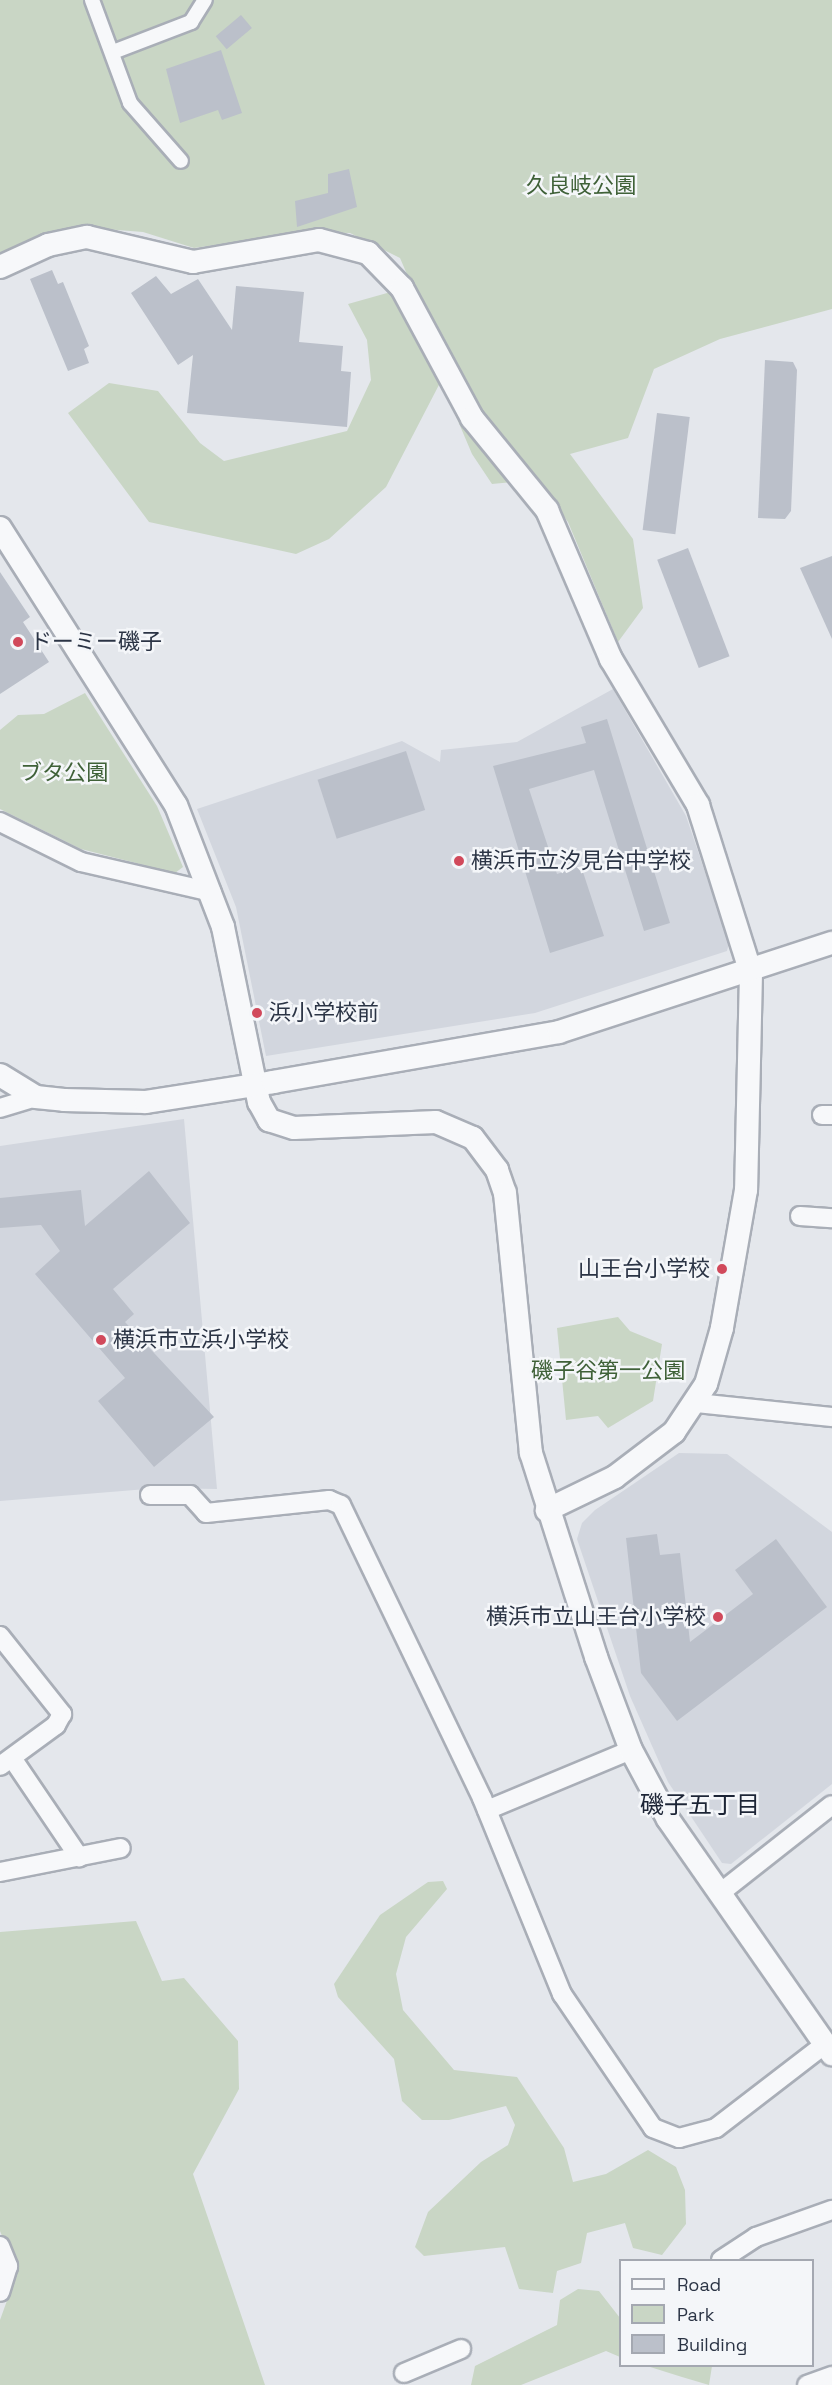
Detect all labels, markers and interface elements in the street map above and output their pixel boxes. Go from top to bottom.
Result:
park label: 久良岐公園 [526,173,636,199]
place label: ドーミー磯子 [30,629,162,655]
marker: ドーミー磯子 [11,635,25,649]
park label: ブタ公園 [20,760,108,786]
place label: 横浜市立汐見台中学校 [471,848,691,874]
marker: 横浜市立汐見台中学校 [452,854,466,868]
place label: 浜小学校前 [269,1000,379,1026]
marker: 浜小学校前 [250,1006,264,1020]
place label: 山王台小学校 [578,1256,710,1282]
marker: 山王台小学校 [715,1262,729,1276]
place label: 横浜市立浜小学校 [113,1327,289,1353]
marker: 横浜市立浜小学校 [94,1333,108,1347]
park label: 磯子谷第一公園 [531,1358,685,1384]
place label: 横浜市立山王台小学校 [486,1604,706,1630]
marker: 横浜市立山王台小学校 [711,1610,725,1624]
district label: 磯子五丁目 [640,1791,760,1819]
legend [619,2259,814,2367]
text: Road [677,2273,721,2296]
text: Park [677,2303,714,2326]
text: Building [677,2333,747,2356]

